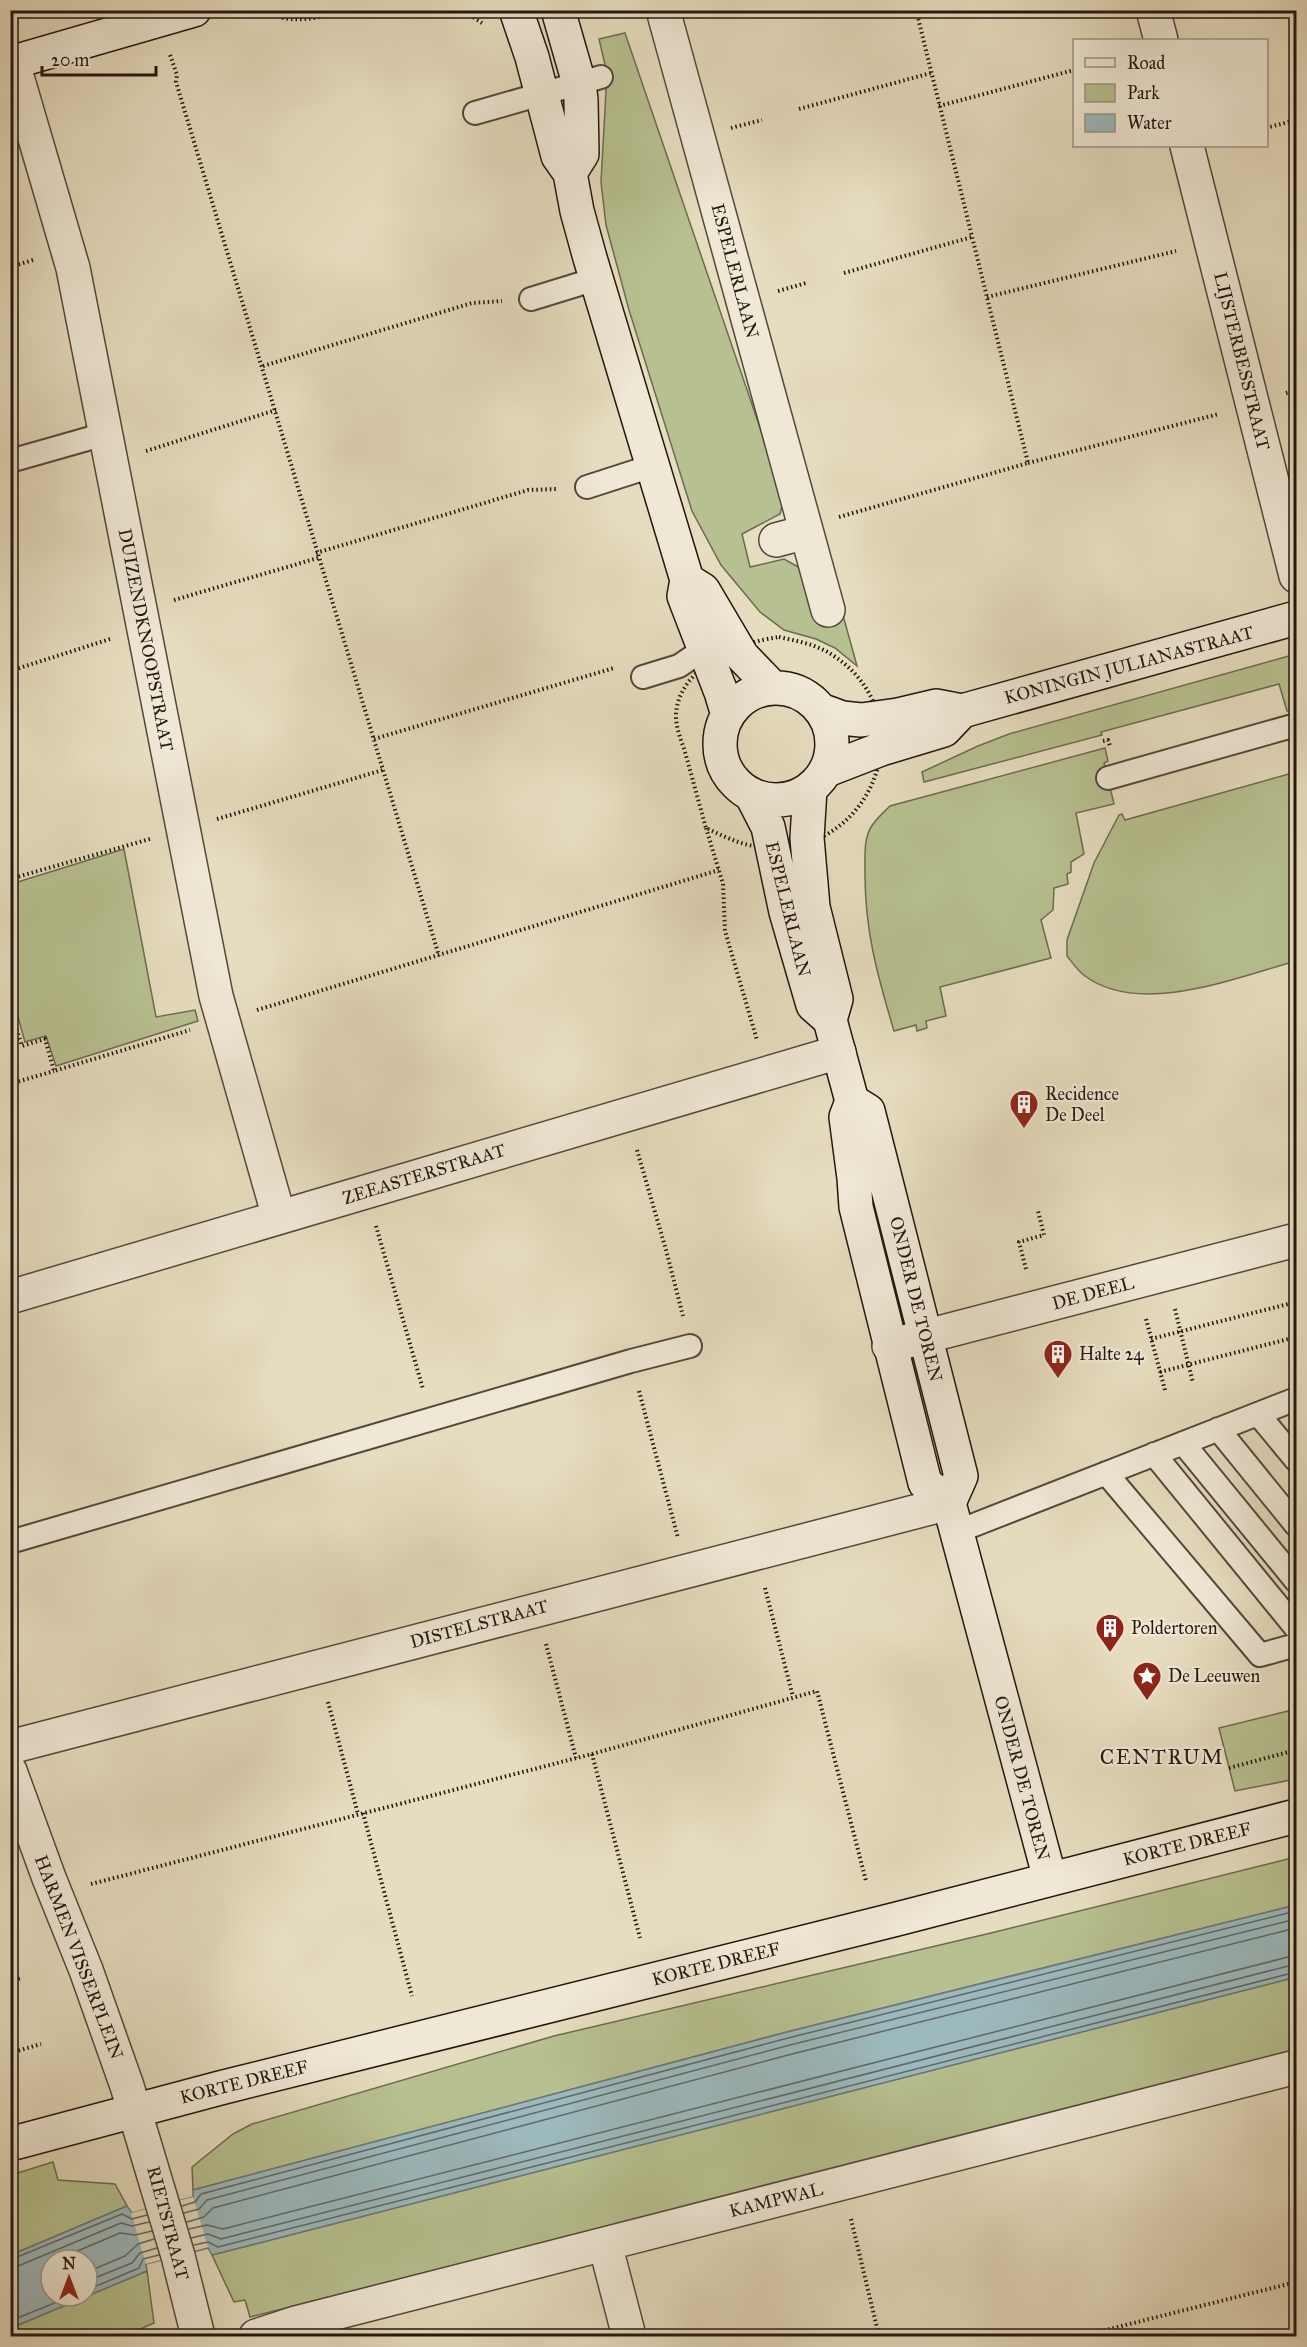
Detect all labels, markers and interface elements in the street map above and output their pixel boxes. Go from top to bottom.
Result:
scale bar [42,39,156,77]
legend [1073,39,1268,147]
text: 20 m [51,49,89,71]
text: Road [1127,52,1165,74]
text: Park [1127,82,1160,104]
text: Water [1127,112,1172,134]
street label: ESPELERLAAN [706,201,764,341]
street label: LIJSTERBESSTRAAT [1208,270,1275,453]
street label: DUIZENDKNOOPSTRAAT [114,527,178,753]
street label: KONINGIN JULIANASTRAAT [1002,621,1256,710]
street label: ESPELERLAAN [761,839,815,979]
place label: Recidence De Deel [1045,1083,1119,1126]
building icon: Recidence De Deel [1008,1088,1040,1130]
street label: ZEEASTERSTRAAT [340,1139,508,1209]
street label: ONDER DE TOREN [885,1214,947,1384]
street label: DE DEEL [1050,1271,1137,1314]
building icon: Halte 24 [1042,1338,1074,1380]
place label: Halte 24 [1079,1343,1145,1365]
street label: DISTELSTRAAT [408,1595,550,1653]
building icon: Poldertoren [1094,1612,1126,1654]
place label: Poldertoren [1131,1617,1218,1639]
place icon: De Leeuwen [1131,1660,1163,1702]
place label: De Leeuwen [1168,1665,1261,1687]
street label: ONDER DE TOREN [989,1693,1055,1863]
district label: CENTRUM [1100,1744,1224,1770]
street label: KORTE DREEF [1121,1817,1254,1871]
street label: HARMEN VISSERPLEIN [30,1852,128,2062]
street label: KORTE DREEF [650,1937,783,1991]
street label: KORTE DREEF [178,2055,311,2109]
street label: RIETSTRAAT [142,2164,194,2282]
street label: KAMPWAL [727,2178,826,2222]
north arrow [39,2248,99,2308]
text: N [62,2254,76,2273]

